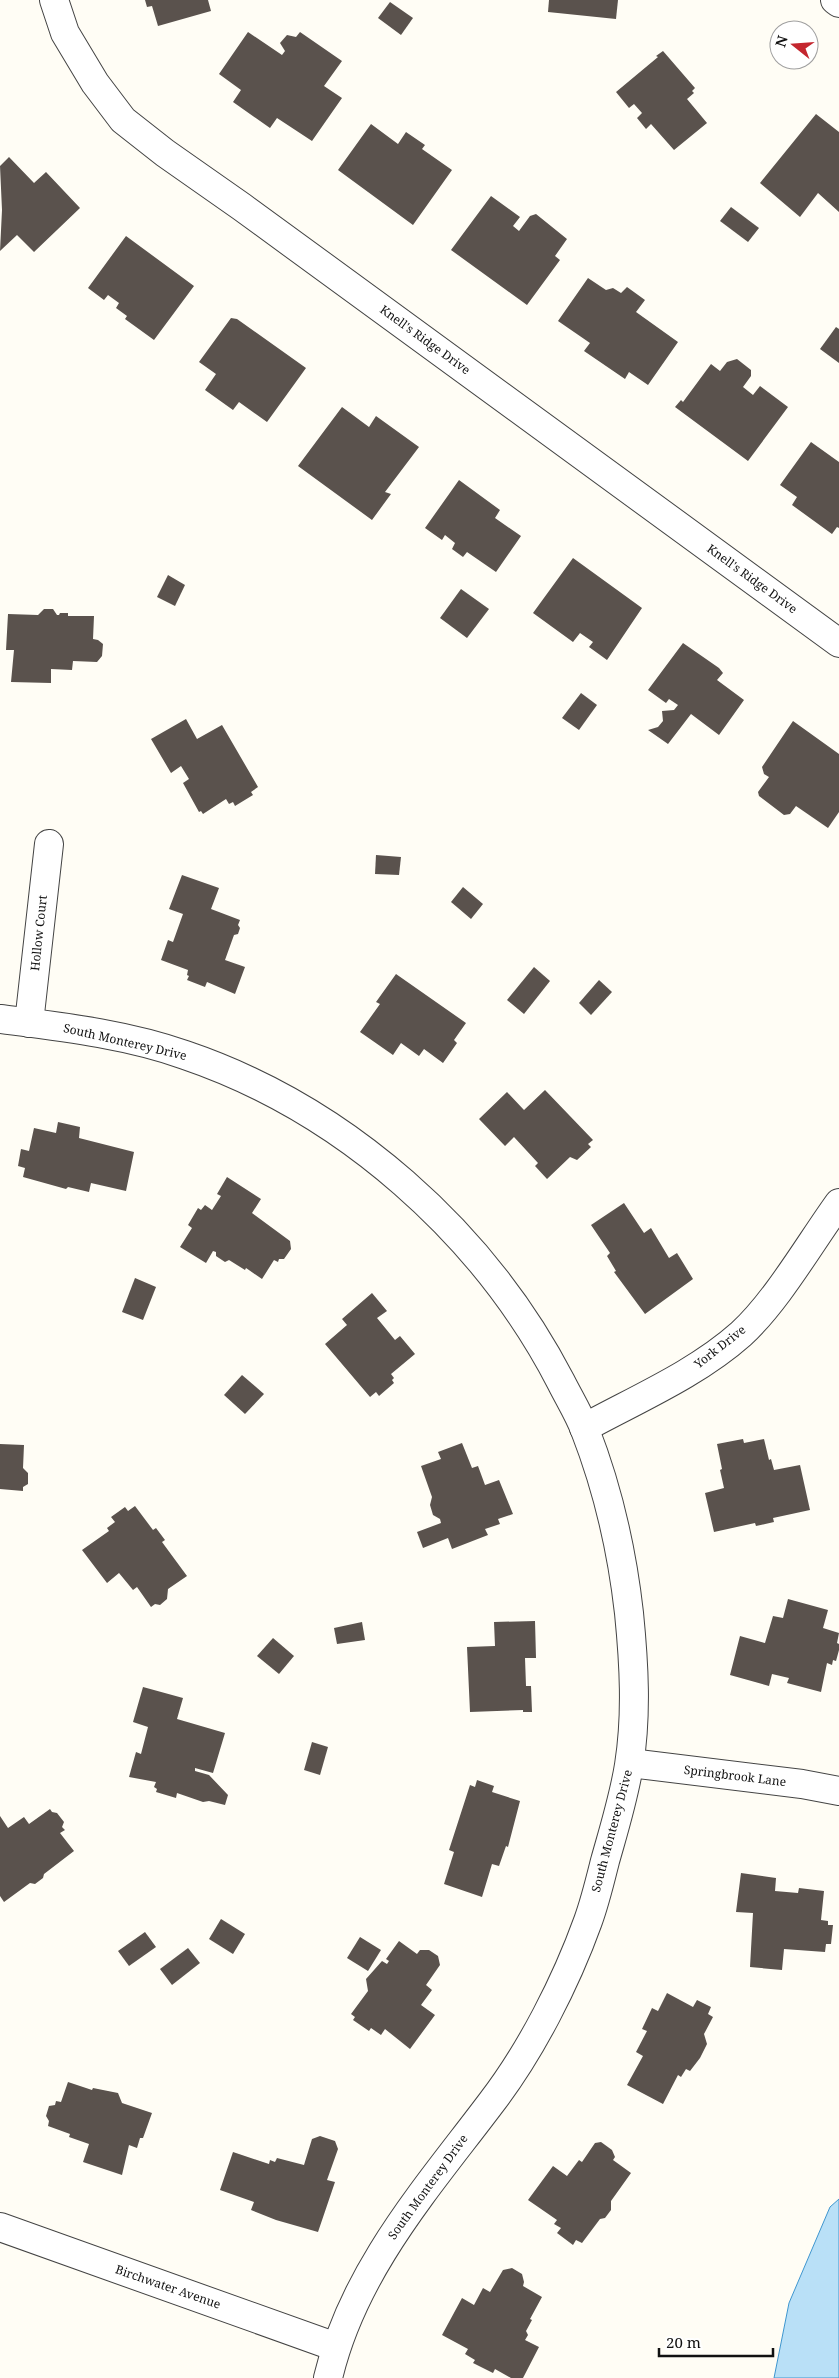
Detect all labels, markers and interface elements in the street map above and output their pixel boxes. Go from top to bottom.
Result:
north arrow [769,20,819,70]
text: N [770,33,792,49]
street label: Knell's Ridge Drive [377,301,474,378]
street label: Knell's Ridge Drive [704,540,801,617]
street label: Hollow Court [26,894,51,972]
street label: South Monterey Drive [62,1019,188,1064]
street label: York Drive [690,1321,749,1373]
street label: Springbrook Lane [683,1761,787,1790]
street label: South Monterey Drive [587,1768,636,1894]
street label: South Monterey Drive [384,2131,472,2243]
street label: Birchwater Avenue [113,2261,223,2313]
scale bar [659,2326,773,2358]
text: 20 m [666,2332,701,2352]

